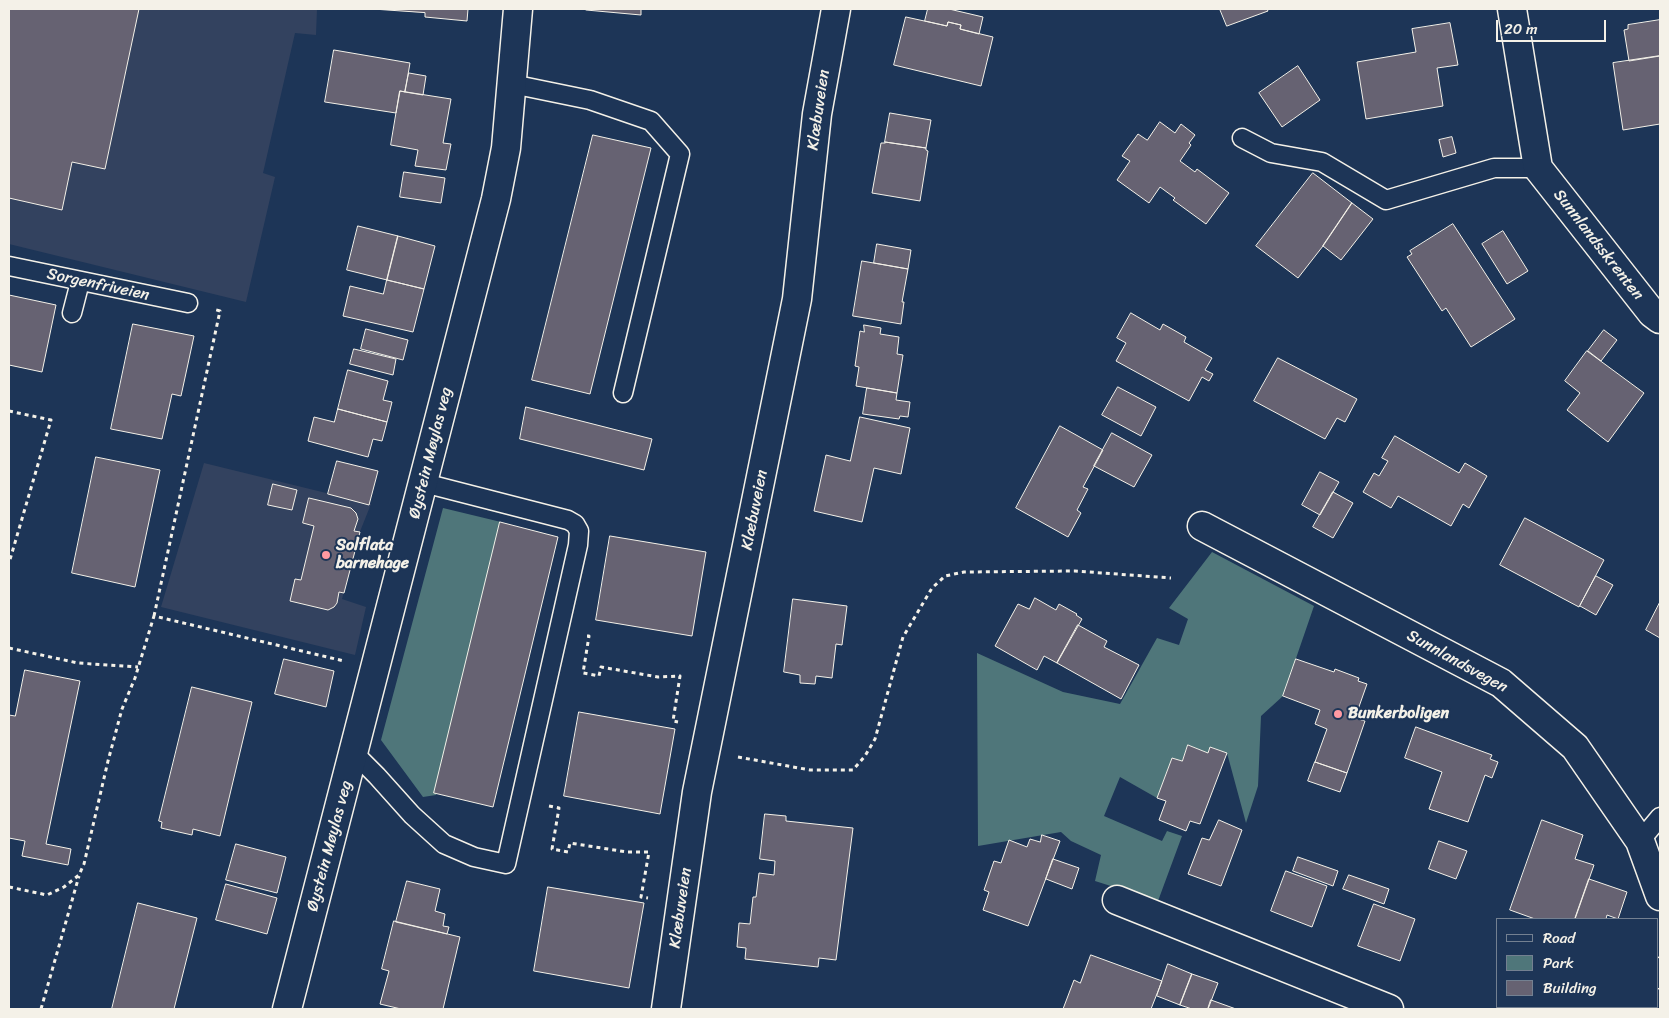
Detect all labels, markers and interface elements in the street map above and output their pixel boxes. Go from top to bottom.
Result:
scale bar [1499,10,1609,42]
text: 20 m [1504,16,1538,42]
street label: Klæbuveien [804,68,834,152]
street label: Sunnlandsskrenten [1549,186,1647,304]
street label: Sorgenfriveien [45,265,151,305]
street label: Øystein Møylas veg [405,385,457,521]
street label: Klæbuveien [738,468,772,552]
place label: Solflata barnehage [336,536,409,574]
marker: Solflata barnehage [320,549,332,561]
street label: Sunnlandsvegen [1403,626,1511,698]
place label: Bunkerboligen [1348,704,1449,724]
marker: Bunkerboligen [1332,708,1344,720]
street label: Øystein Møylas veg [303,779,357,913]
street label: Klæbuveien [666,866,696,950]
legend [1496,918,1659,1008]
text: Road [1543,925,1575,951]
text: Park [1543,950,1574,976]
text: Building [1543,975,1597,1001]

